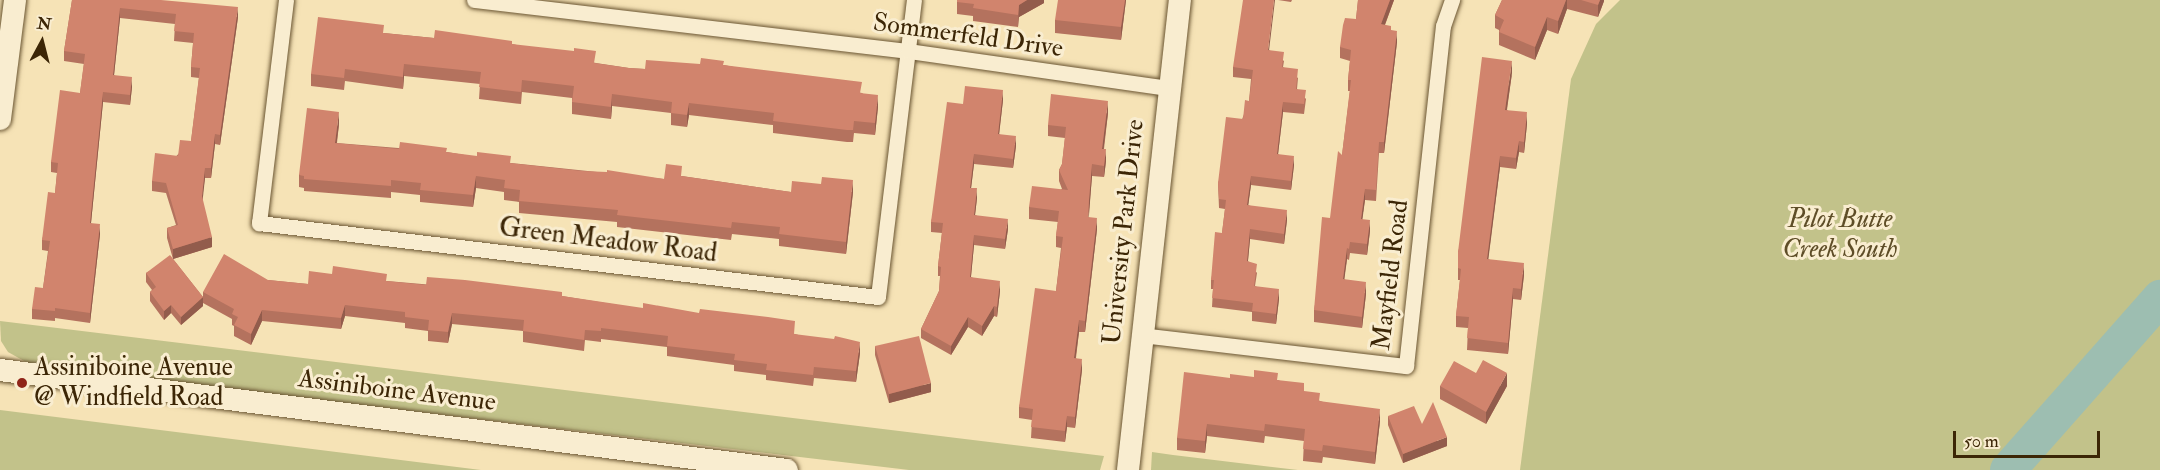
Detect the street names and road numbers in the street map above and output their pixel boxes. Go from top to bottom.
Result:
street label: Sommerfeld Drive [871,7,1065,65]
street label: University Park Drive [1097,118,1151,346]
street label: Mayfield Road [1366,198,1416,352]
street label: Green Meadow Road [497,212,719,270]
street label: Assiniboine Avenue [297,363,497,419]

